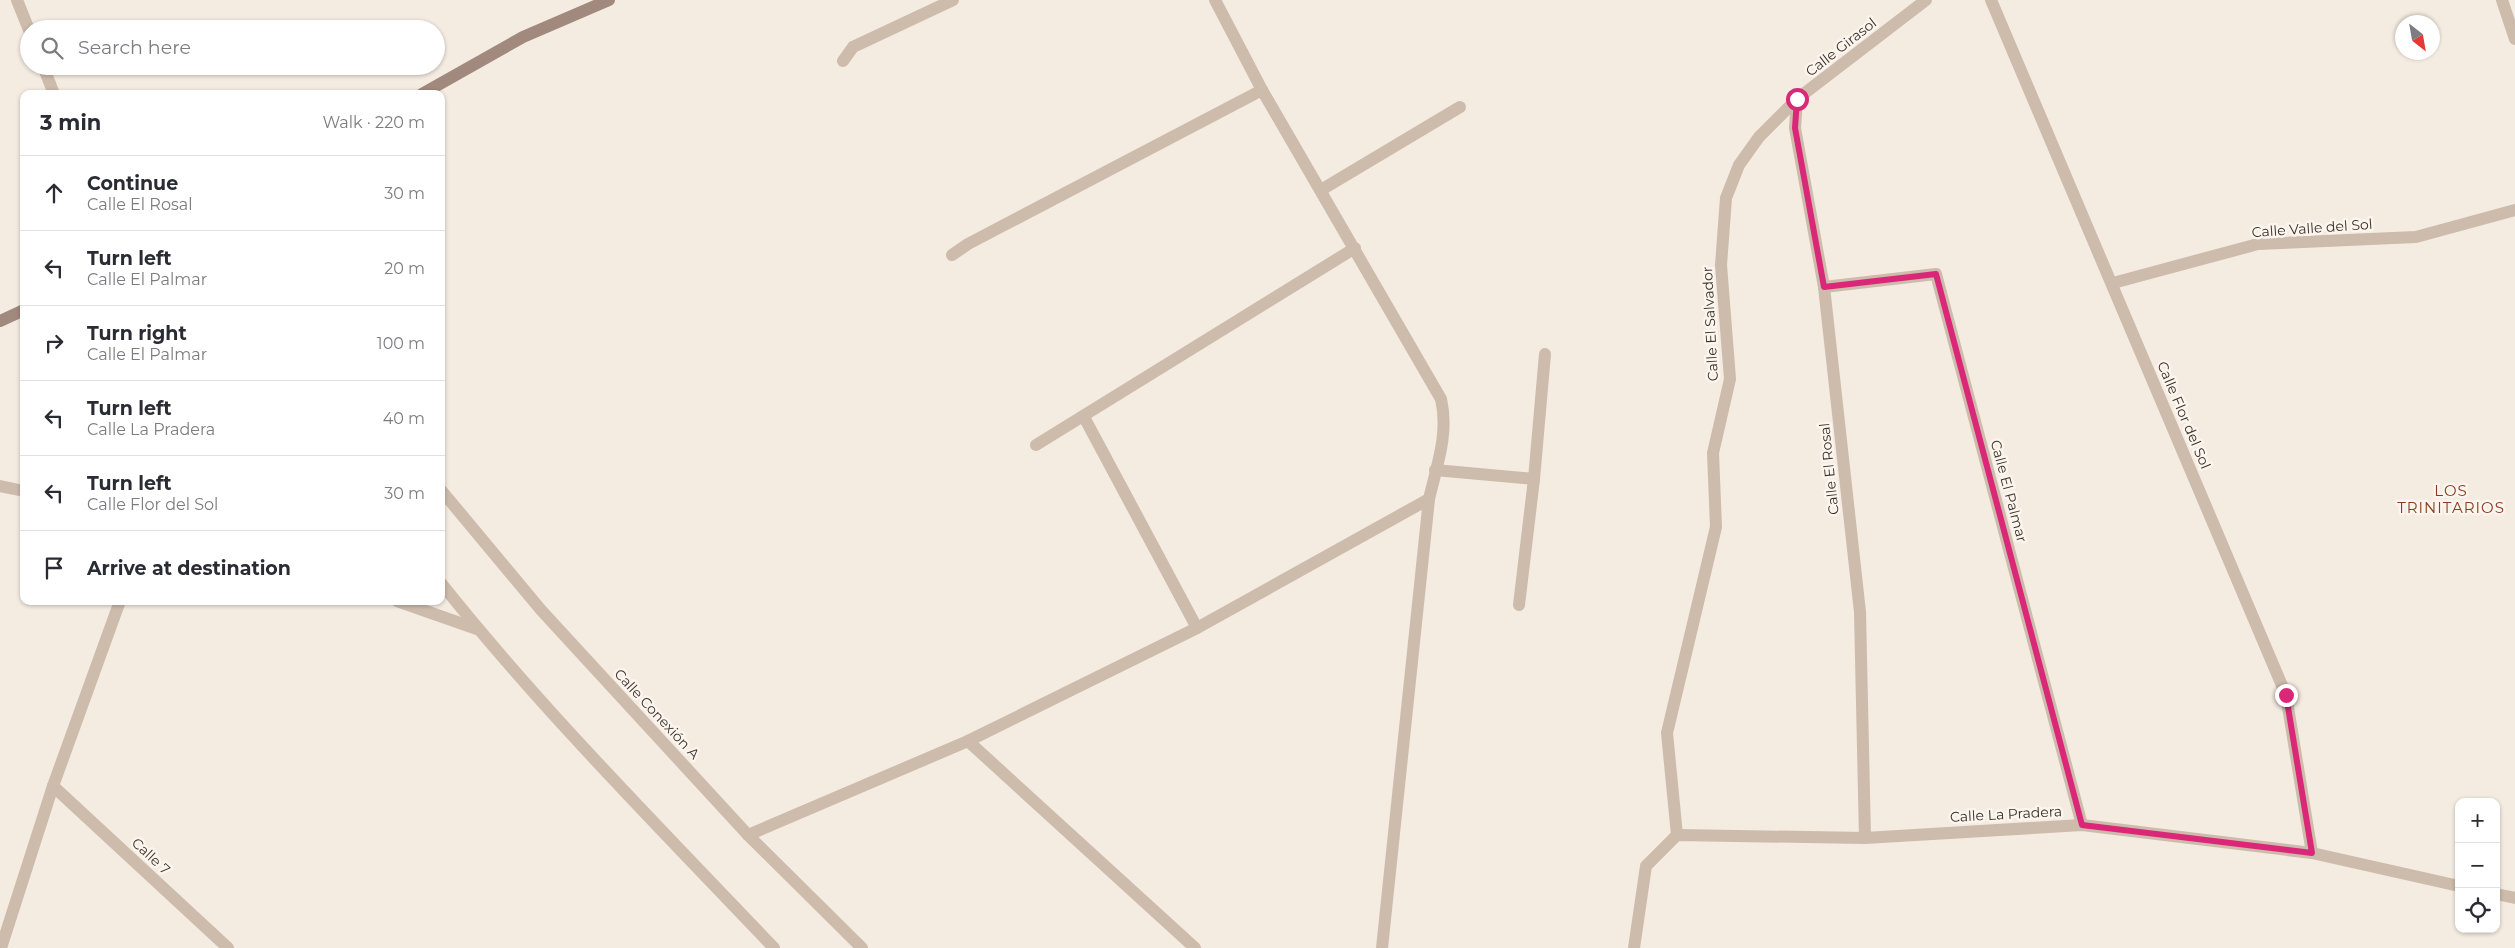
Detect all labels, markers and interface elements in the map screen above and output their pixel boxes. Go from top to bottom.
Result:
street label: Calle Girasol [1802,14,1880,80]
north arrow [2395,15,2440,60]
search box [20,20,445,75]
icon: search [38,34,66,62]
text: Search here [78,36,191,59]
route start [1786,88,1809,111]
text: 3 min [40,110,101,135]
text: Walk · 220 m [322,113,425,132]
text: Continue [87,172,178,195]
icon: ahead [40,179,68,207]
text: 30 m [384,184,425,203]
text: Calle El Rosal [87,195,192,214]
street label: Calle Valle del Sol [2251,215,2373,241]
text: Turn left [87,247,172,270]
icon: left [40,254,68,282]
text: 20 m [384,259,425,278]
street label: Calle El Salvador [1698,266,1722,382]
text: Calle El Palmar [87,270,207,289]
text: Turn right [87,322,187,345]
icon: right [40,329,68,357]
text: 100 m [377,334,425,353]
text: Calle El Palmar [87,345,207,364]
street label: Calle Flor del Sol [2153,359,2215,471]
text: Turn left [87,397,172,420]
icon: left [40,404,68,432]
text: 40 m [383,409,425,428]
text: Calle La Pradera [87,420,215,439]
street label: Calle El Rosal [1815,422,1843,516]
street label: Calle El Palmar [1987,438,2031,544]
text: Turn left [87,472,172,495]
icon: left [40,479,68,507]
district label: LOS TRINITARIOS [2397,481,2505,517]
text: 30 m [384,484,425,503]
text: Calle Flor del Sol [87,495,218,514]
icon: arrive [40,554,68,582]
text: Arrive at destination [87,557,291,580]
street label: Calle Conexión A [611,665,704,764]
route end [2275,684,2298,707]
map controls [2455,798,2500,933]
button: + [2455,798,2500,843]
street label: Calle La Pradera [1950,802,2062,826]
street label: Calle 7 [128,834,174,878]
button: − [2455,843,2500,888]
button: locate [2455,888,2500,933]

